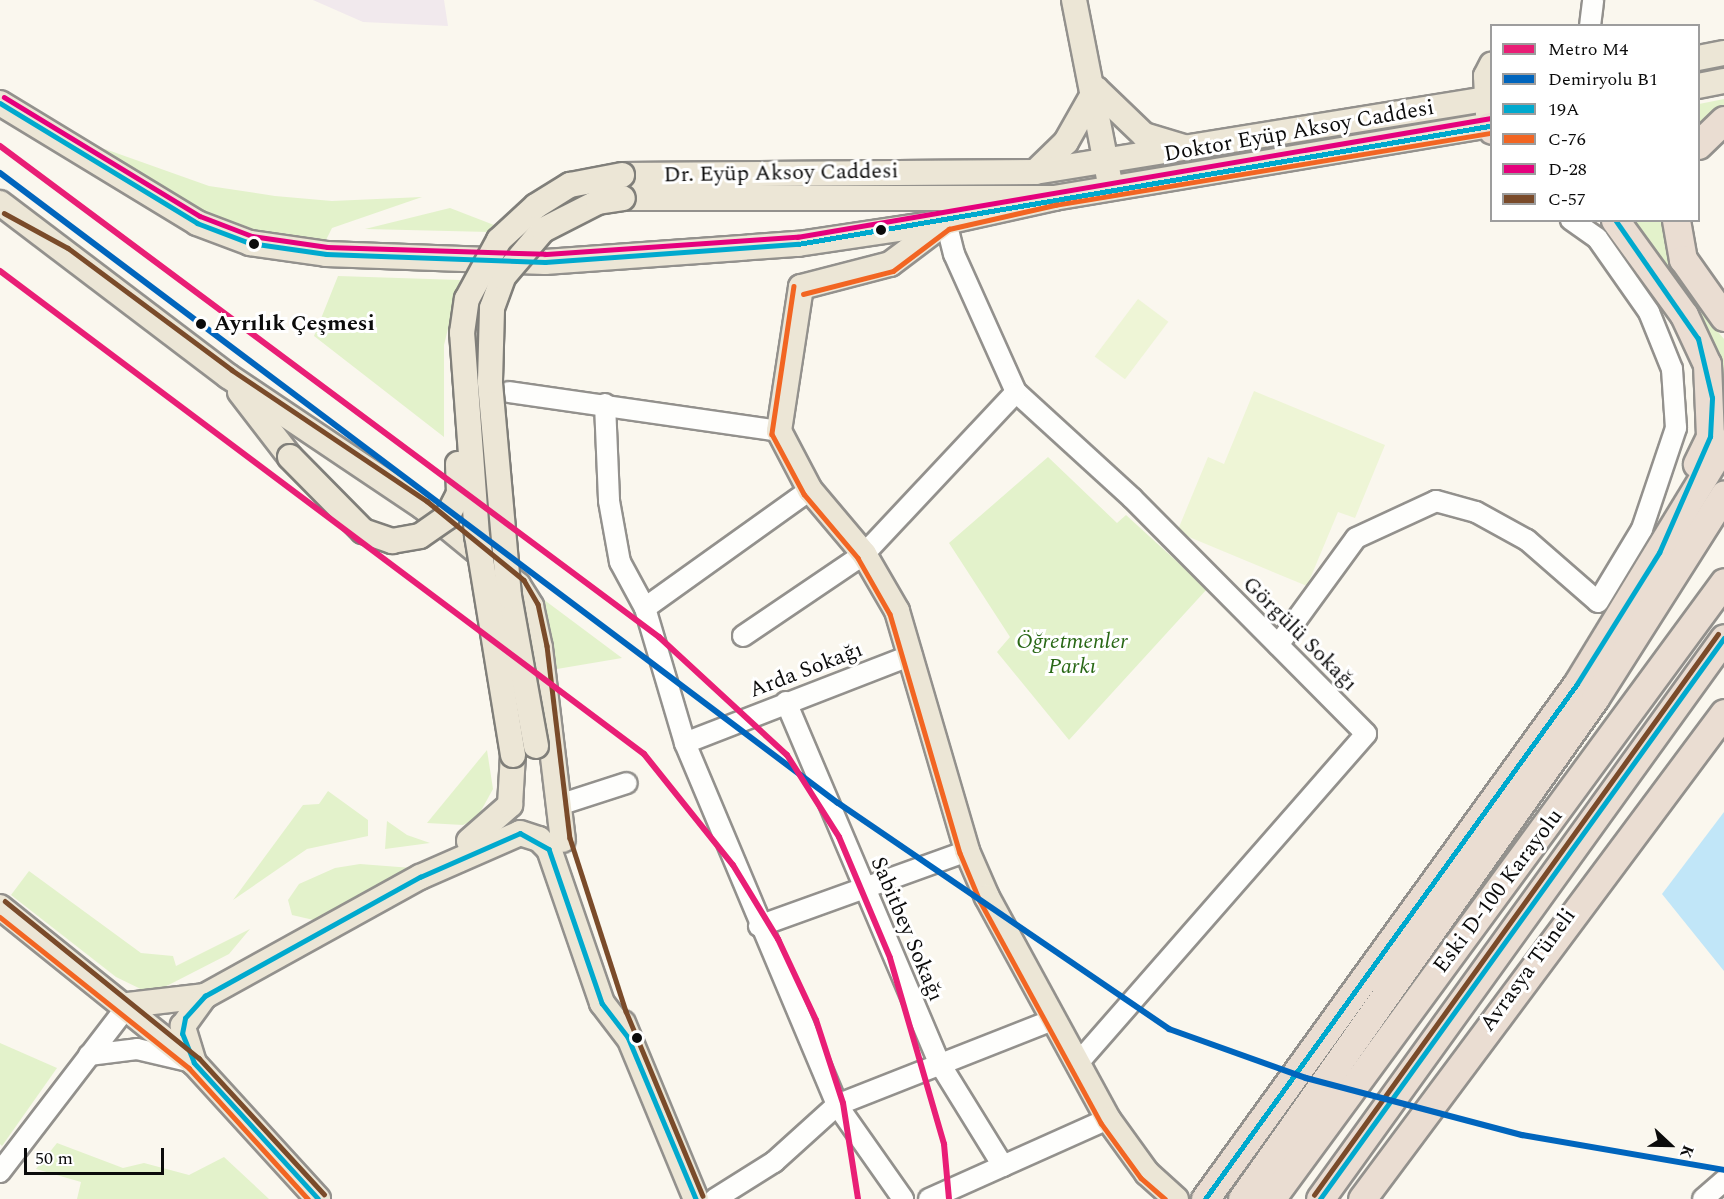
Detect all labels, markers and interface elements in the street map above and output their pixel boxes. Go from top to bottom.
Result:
legend [1490,24,1700,222]
text: Metro M4 [1548,36,1628,63]
text: Demiryolu B1 [1548,66,1658,93]
street label: Doktor Eyüp Aksoy Caddesi [1162,94,1436,168]
text: 19A [1548,96,1580,123]
text: C-76 [1548,126,1586,153]
text: D-28 [1548,156,1587,183]
street label: Dr. Eyüp Aksoy Caddesi [663,158,899,188]
text: C-57 [1548,186,1586,213]
unlabelled marker [875,224,887,236]
unlabelled marker [248,238,260,250]
place label: Ayrılık Çeşmesi [214,311,375,337]
marker: Ayrılık Çeşmesi [192,315,210,333]
street label: Görgülü Sokağı [1237,571,1363,697]
park label: Öğretmenler Parkı [1016,628,1128,680]
street label: Arda Sokağı [746,636,866,704]
street label: Eski D-100 Karayolu [1428,804,1568,978]
street label: Sabitbey Sokağı [865,853,949,1005]
street label: Avrasya Tüneli [1474,903,1582,1037]
unlabelled marker [631,1032,643,1044]
north arrow [1640,1115,1700,1175]
scale bar [27,1136,166,1174]
text: K [1673,1141,1700,1162]
text: 50 m [35,1145,73,1172]

